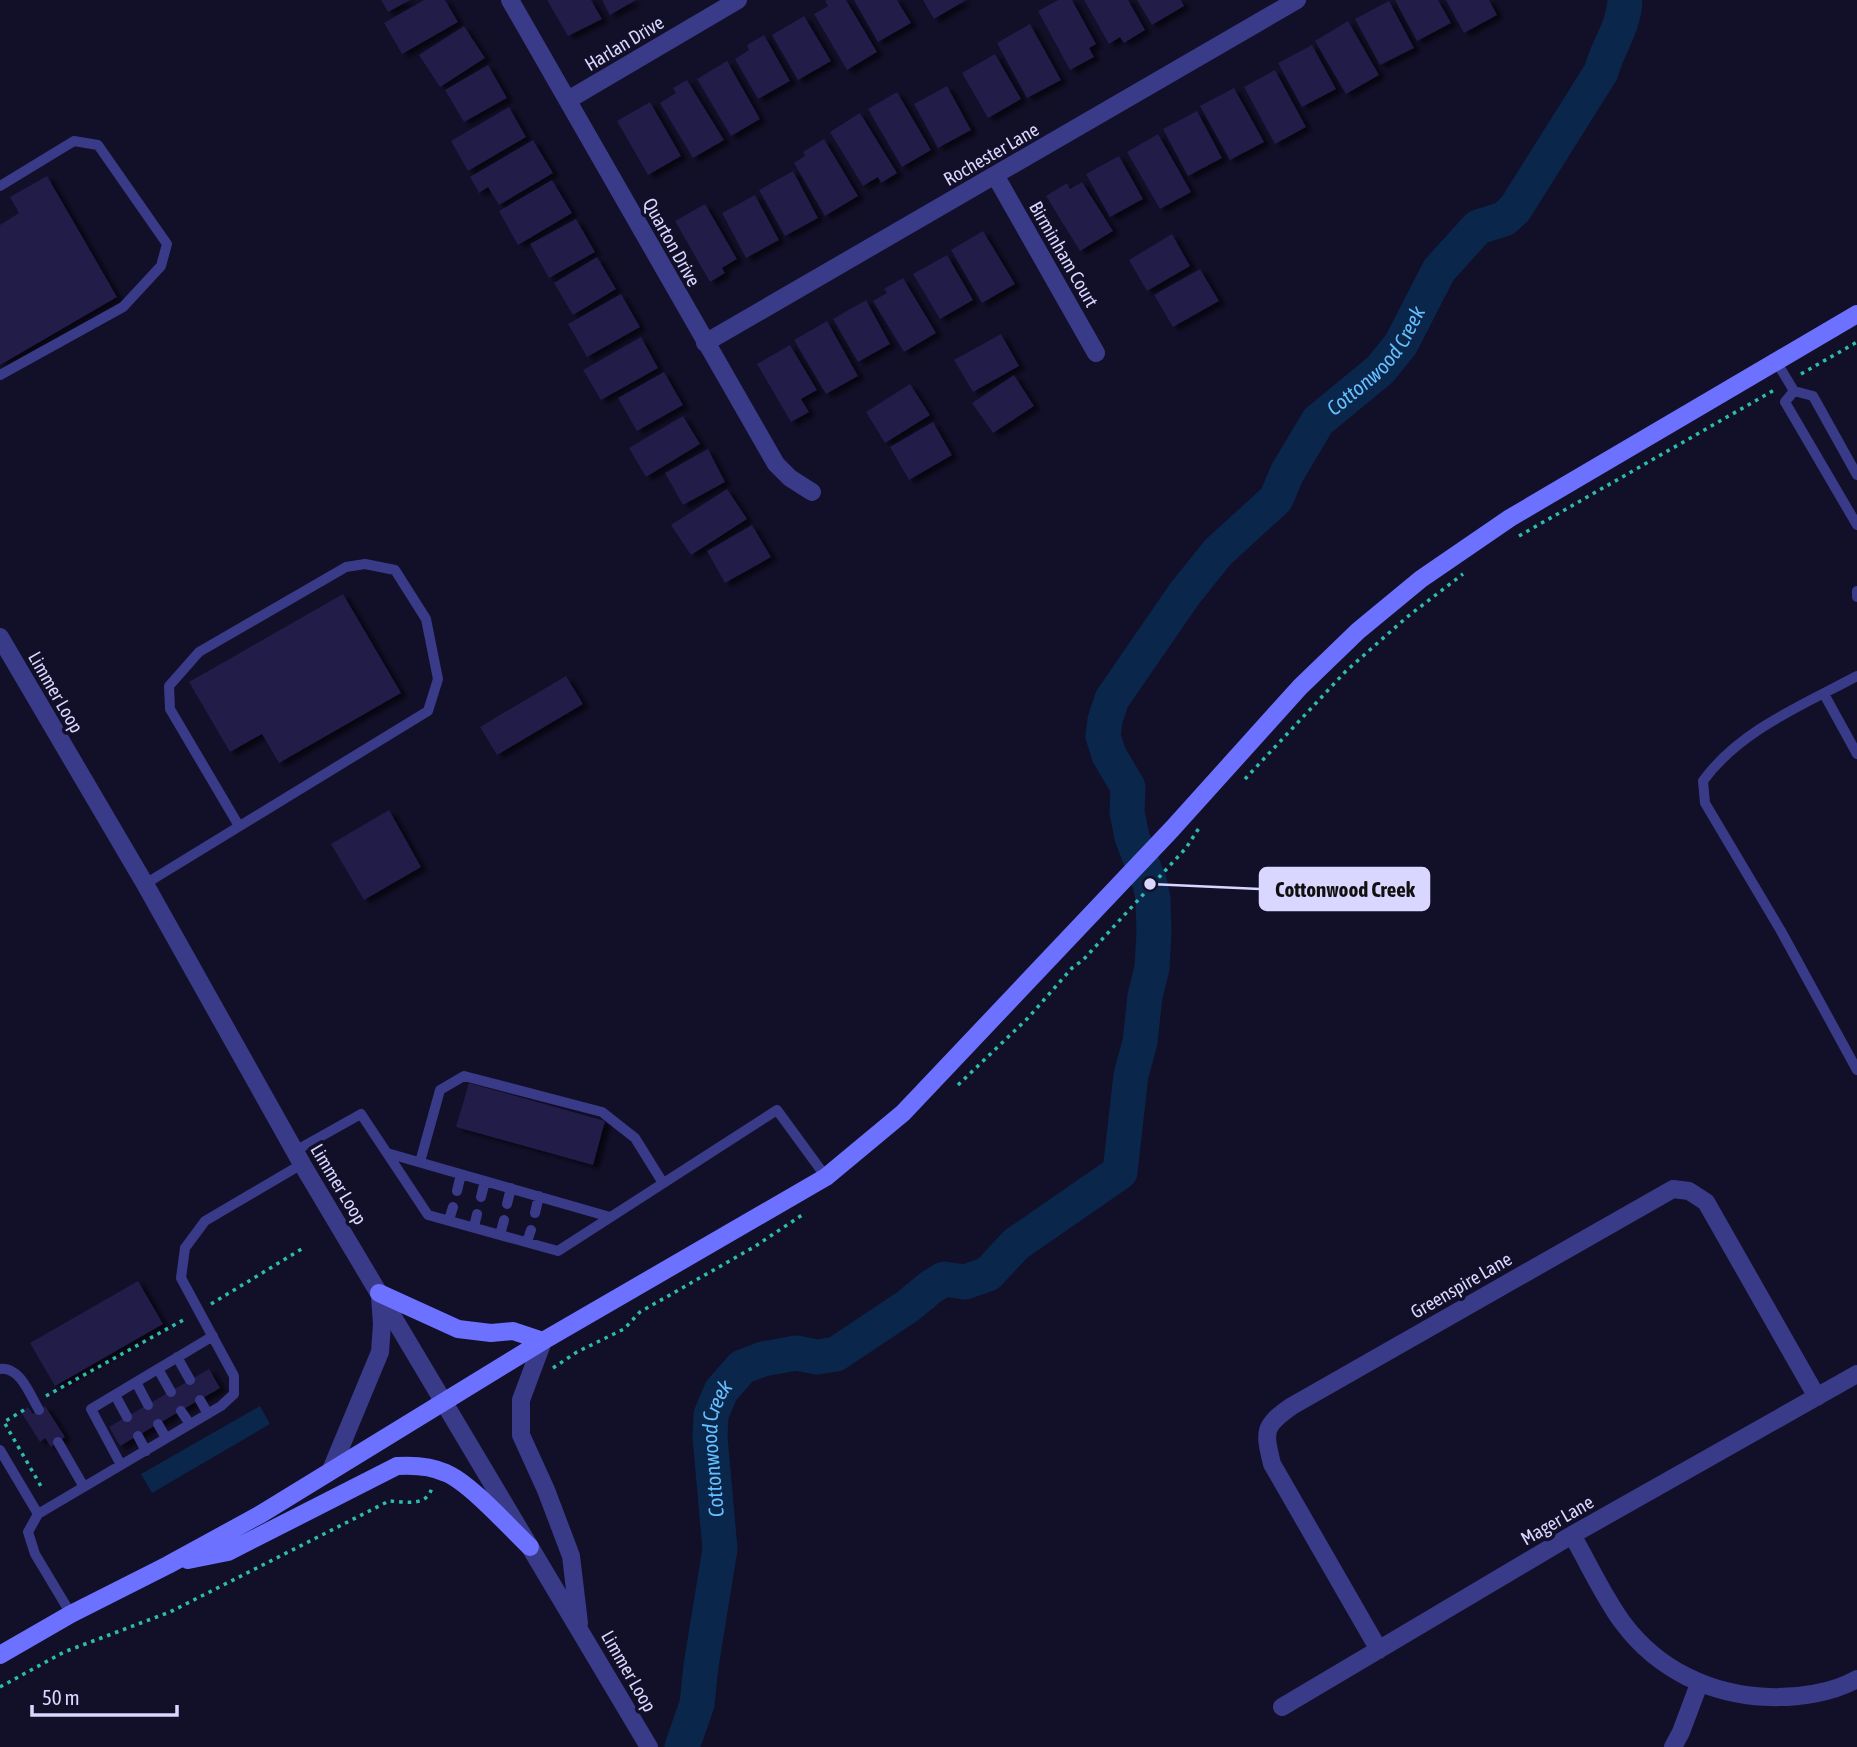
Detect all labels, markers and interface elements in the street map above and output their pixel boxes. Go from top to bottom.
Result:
street label: Harlan Drive [581,11,667,75]
street label: Rochester Lane [940,118,1042,190]
street label: Quarton Drive [639,194,705,290]
street label: Birminham Court [1025,197,1103,311]
water label: Cottonwood Creek [1321,301,1430,420]
street label: Limmer Loop [24,647,88,737]
callout: Cottonwood Creek [1260,868,1429,910]
text: Cottonwood Creek [1275,877,1416,901]
street label: Limmer Loop [306,1140,372,1228]
street label: Greenspire Lane [1407,1247,1515,1323]
water label: Cottonwood Creek [697,1374,737,1518]
street label: Mager Lane [1517,1490,1597,1550]
street label: Limmer Loop [597,1626,661,1716]
scale bar [32,1674,177,1718]
text: 50 m [42,1685,80,1709]

